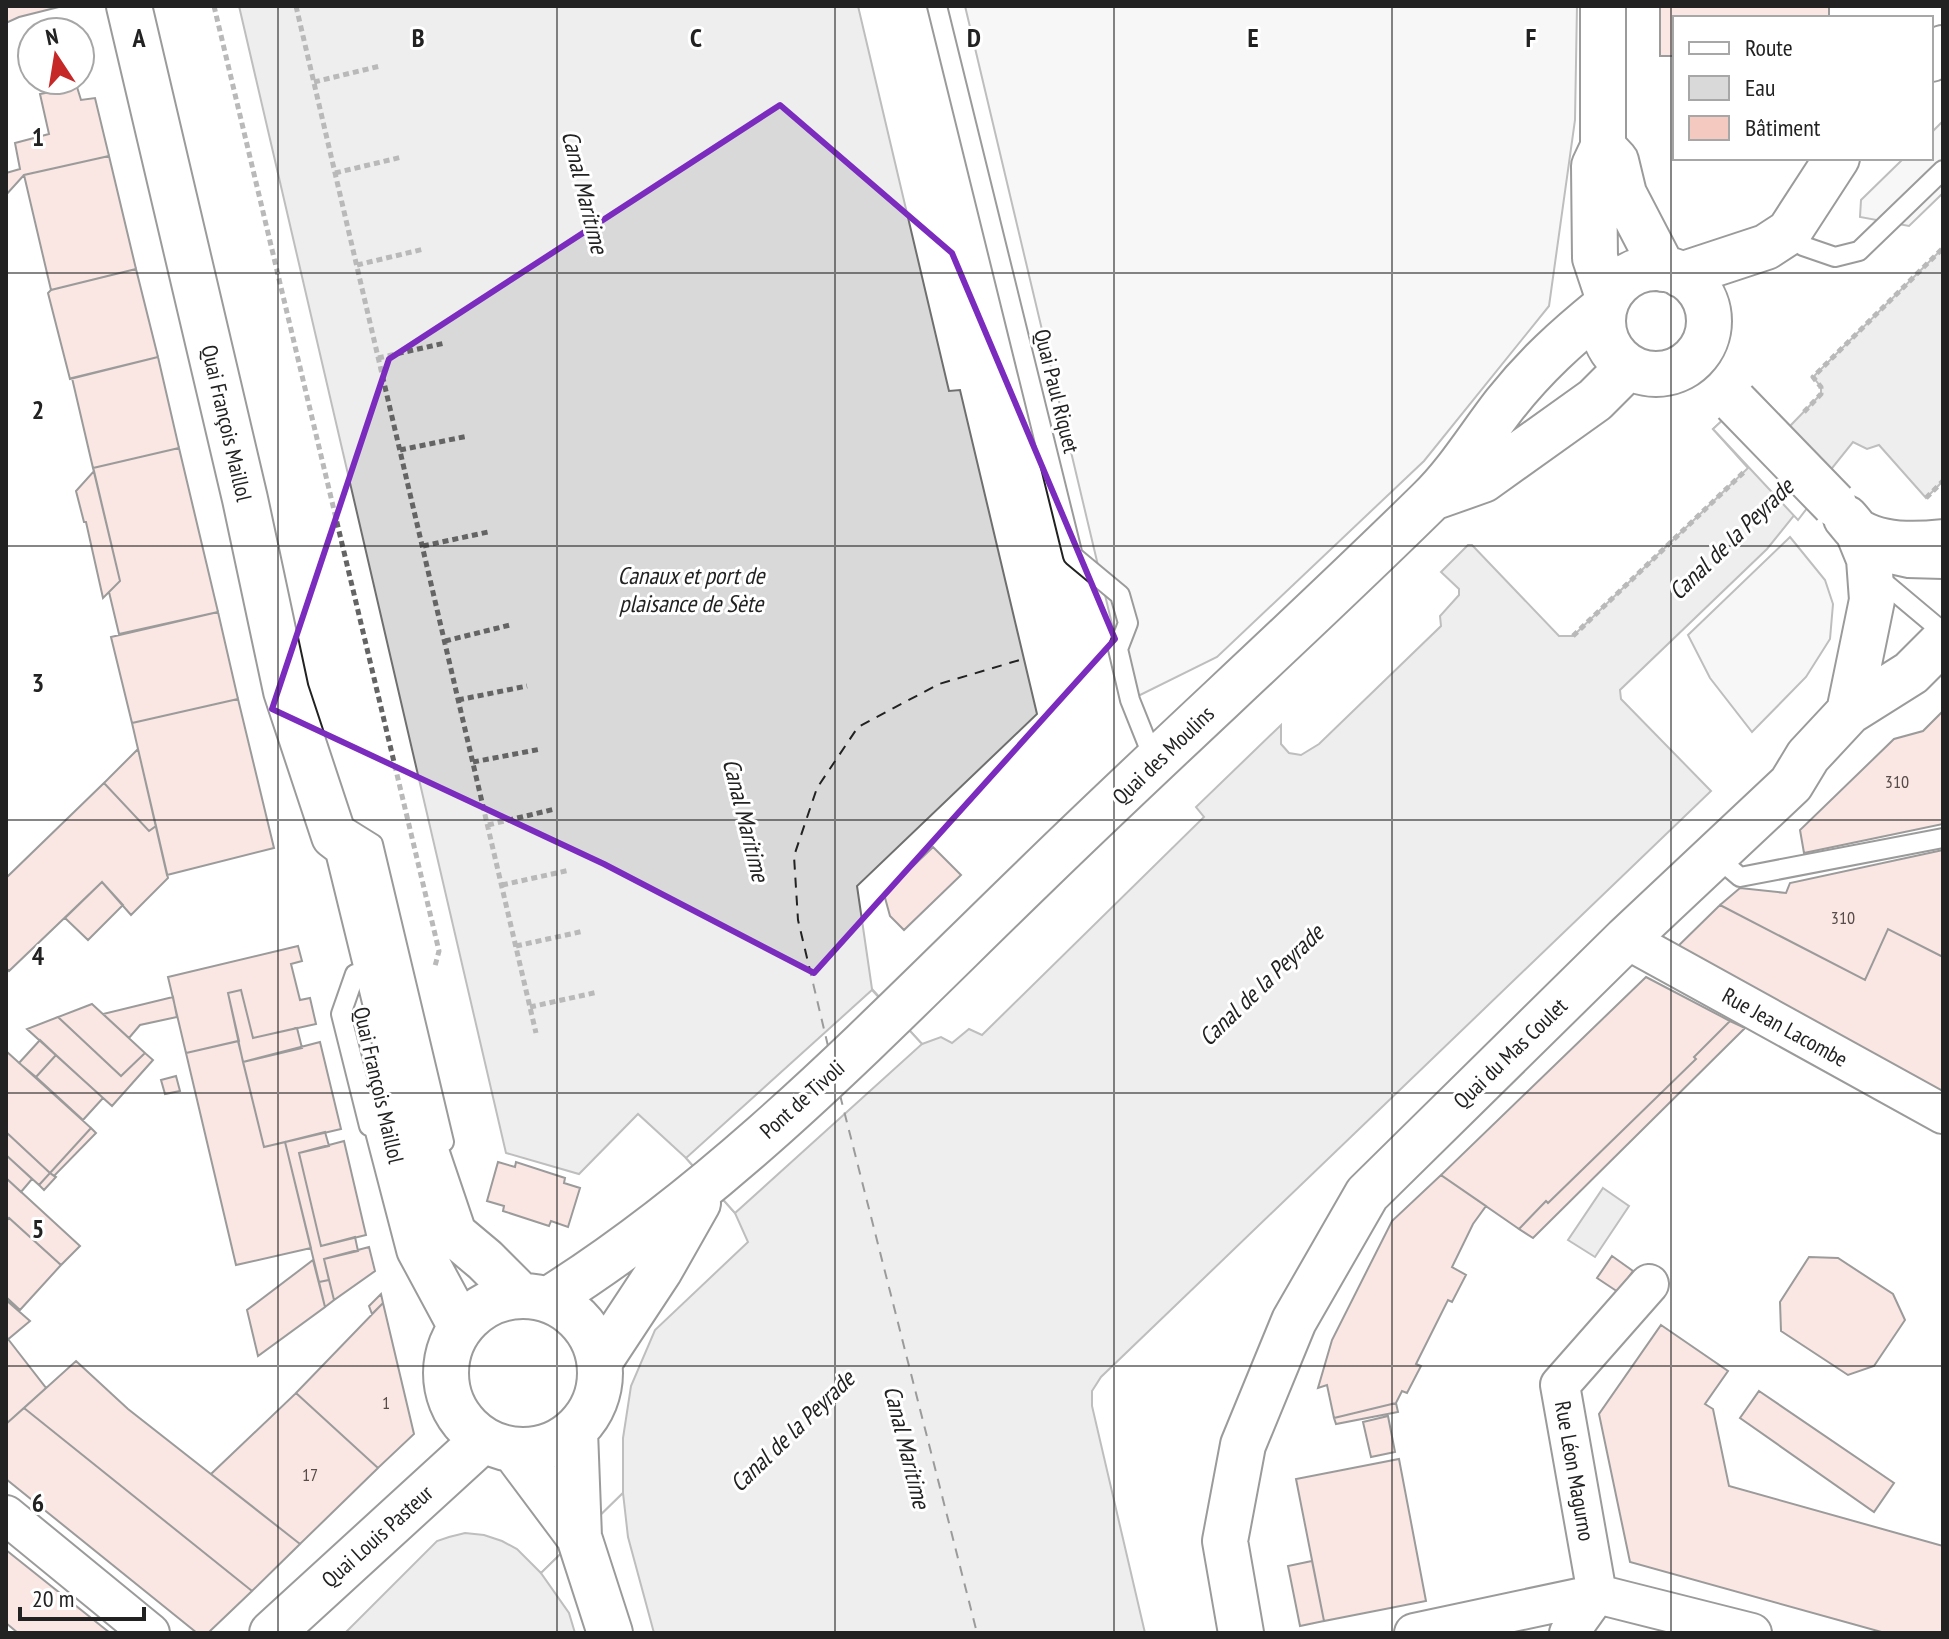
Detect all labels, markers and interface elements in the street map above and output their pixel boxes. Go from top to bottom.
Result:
north arrow [16,16,96,96]
legend [1673,16,1933,160]
text: A [131,21,146,54]
text: B [412,21,425,54]
text: C [690,21,702,54]
text: D [967,21,981,54]
text: E [1247,21,1259,54]
text: F [1526,21,1537,54]
text: N [43,22,61,51]
text: Route [1745,32,1793,63]
text: Eau [1745,72,1775,103]
text: Bâtiment [1745,112,1821,143]
text: 1 [32,120,44,153]
water label: Canal Maritime [555,128,616,258]
street label: Quai Paul Riquet [1028,326,1086,456]
street label: Quai François Maillol [195,342,259,505]
text: 2 [32,393,44,426]
water label: Canal de la Peyrade [1662,470,1802,606]
water label: Canaux et port de plaisance de Sète [618,560,766,619]
text: 3 [32,666,44,699]
street label: Quai des Moulins [1106,700,1220,810]
water label: Canal Maritime [716,756,777,886]
house number: 310 [1885,770,1909,793]
house number: 310 [1831,906,1855,929]
water label: Canal de la Peyrade [1192,916,1332,1052]
text: 4 [32,939,45,972]
street label: Rue Jean Lacombe [1717,981,1853,1073]
street label: Quai du Mas Coulet [1447,992,1573,1114]
street label: Quai François Maillol [347,1004,411,1167]
street label: Pont de Tivoli [754,1054,850,1144]
text: 5 [32,1212,44,1245]
water label: Canal de la Peyrade [723,1362,863,1498]
water label: Canal Maritime [877,1383,938,1513]
house number: 1 [382,1391,390,1414]
street label: Rue Léon Magurno [1549,1399,1601,1543]
house number: 17 [302,1463,318,1486]
street label: Quai Louis Pasteur [316,1479,438,1593]
text: 6 [32,1486,44,1519]
scale bar [20,1571,144,1621]
text: 20 m [32,1583,74,1614]

